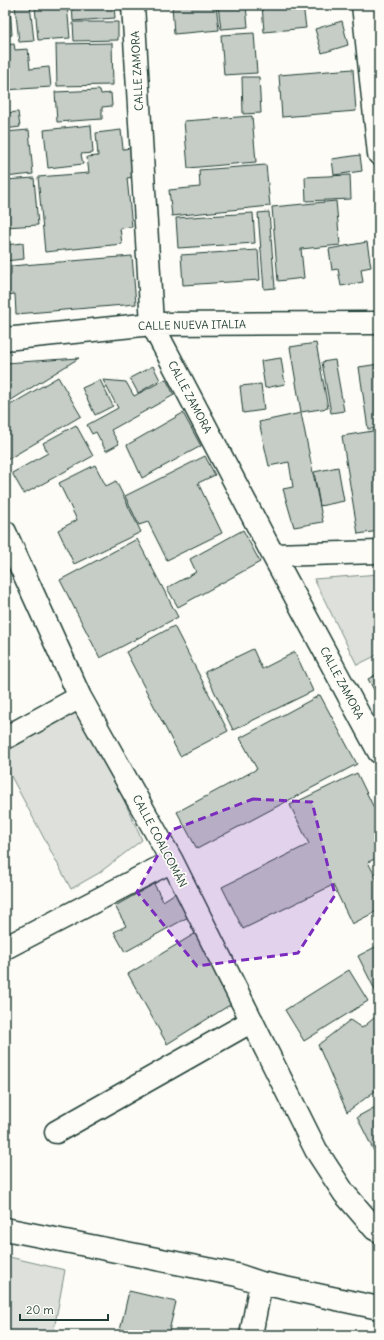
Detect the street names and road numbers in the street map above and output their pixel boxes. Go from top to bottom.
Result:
street label: CALLE ZAMORA [128,31,146,111]
street label: CALLE NUEVA ITALIA [138,317,246,333]
street label: CALLE ZAMORA [165,358,215,436]
street label: CALLE ZAMORA [317,644,367,722]
street label: CALLE COALCOMÁN [130,792,191,890]

